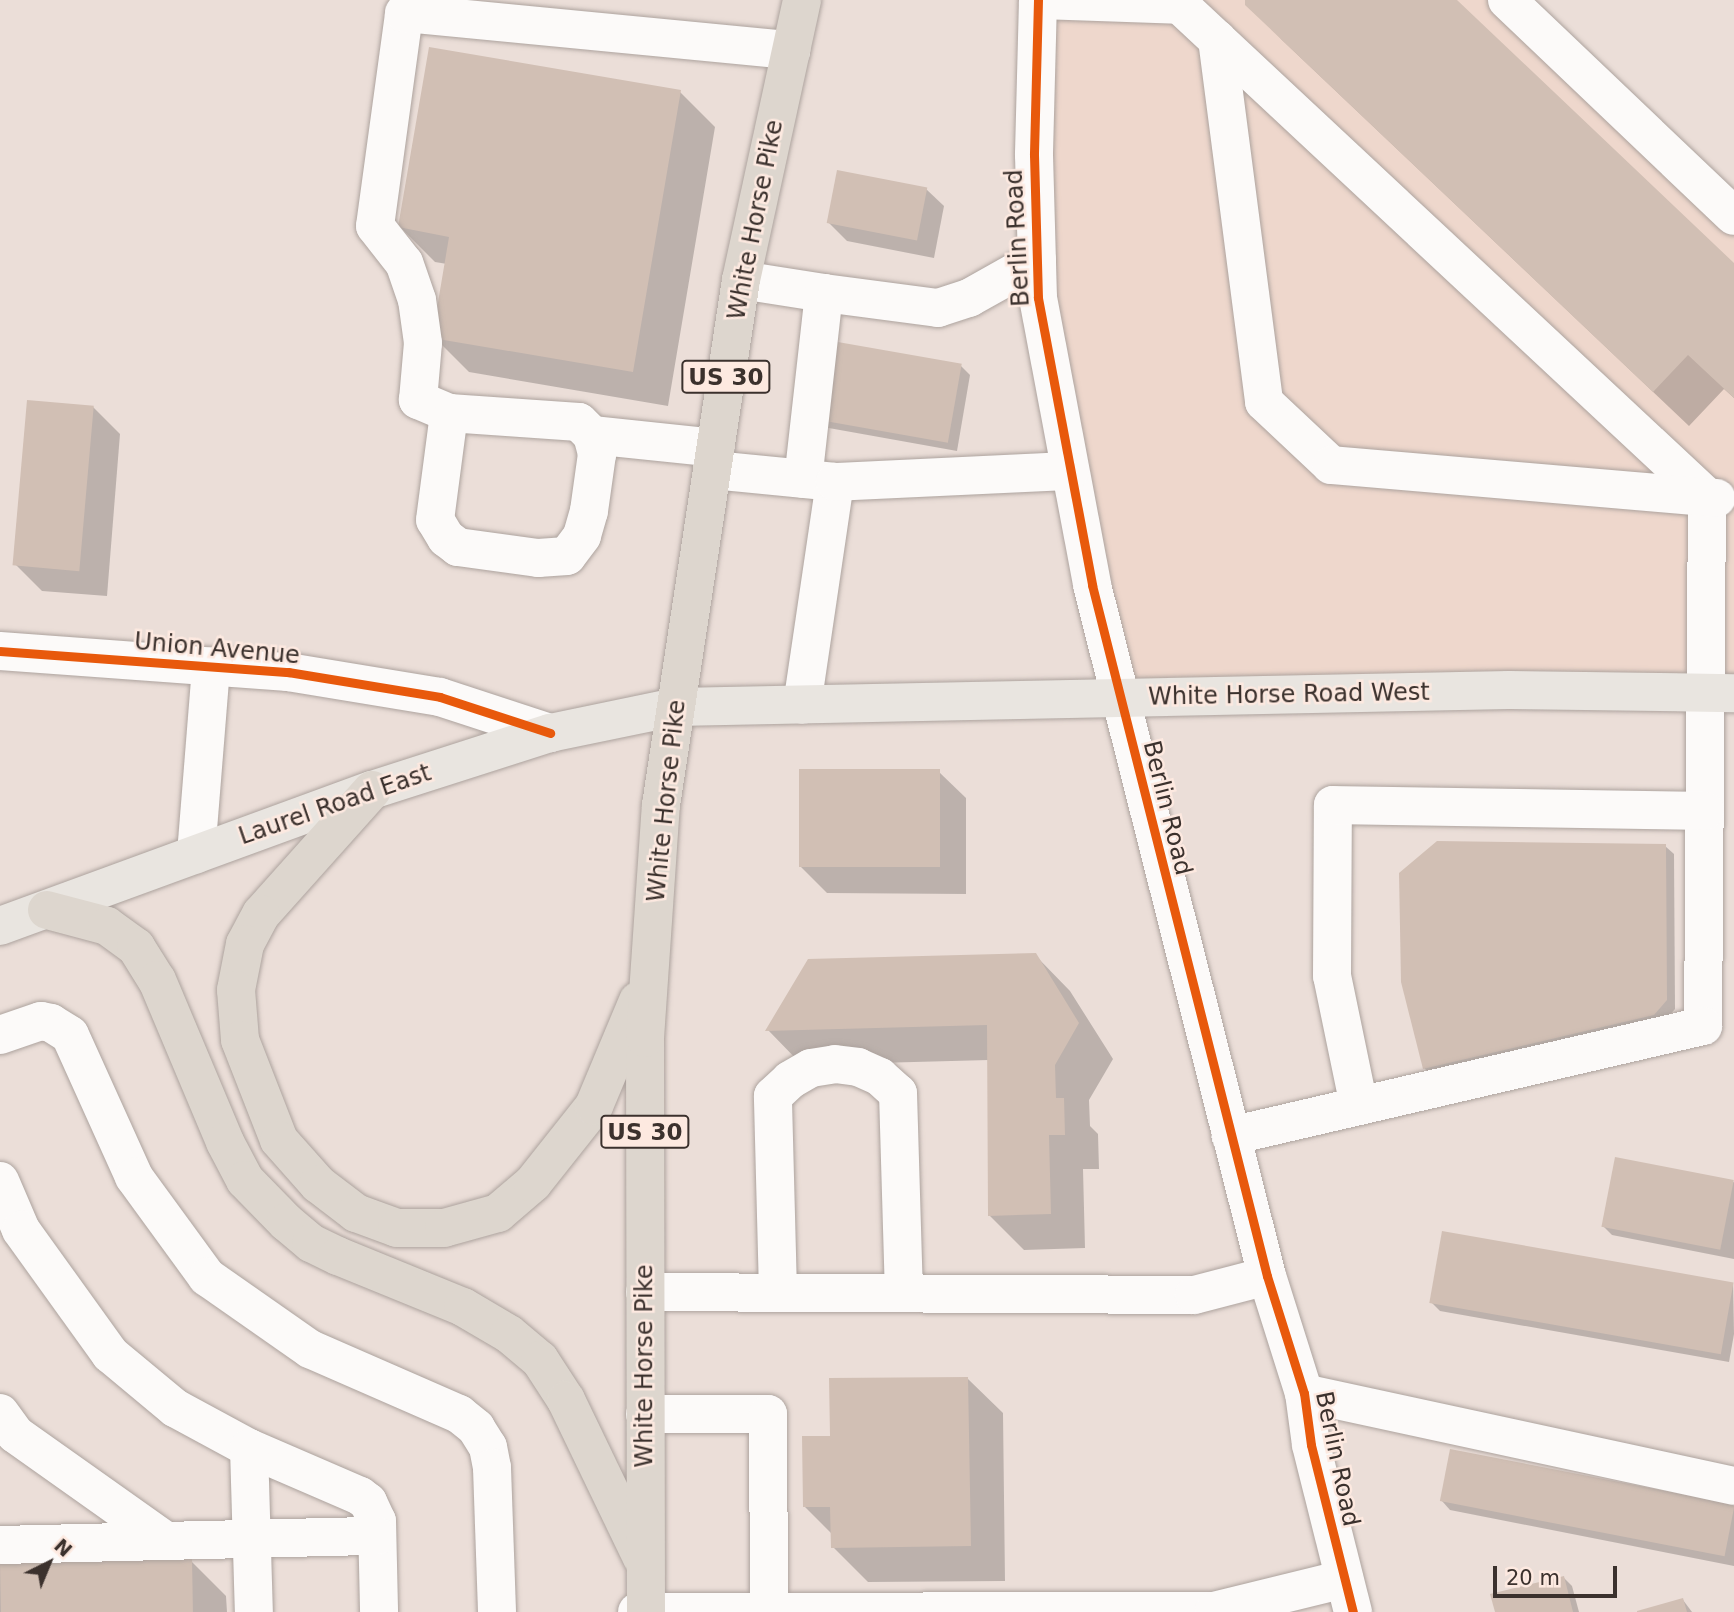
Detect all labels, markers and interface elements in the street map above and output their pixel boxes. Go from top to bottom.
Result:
street label: White Horse Pike [722,117,790,323]
street label: Berlin Road [1000,169,1036,307]
road number: US 30 [680,358,772,396]
street label: Union Avenue [133,627,301,671]
street label: White Horse Road West [1148,678,1430,712]
street label: White Horse Pike [642,698,692,904]
street label: Berlin Road [1136,738,1198,878]
street label: Laurel Road East [235,759,435,851]
road number: US 30 [600,1112,690,1152]
street label: White Horse Pike [631,1264,659,1468]
street label: Berlin Road [1309,1389,1365,1529]
north arrow [14,1528,84,1598]
text: N [50,1534,77,1561]
scale bar [1496,1552,1620,1596]
text: 20 m [1506,1566,1560,1590]

